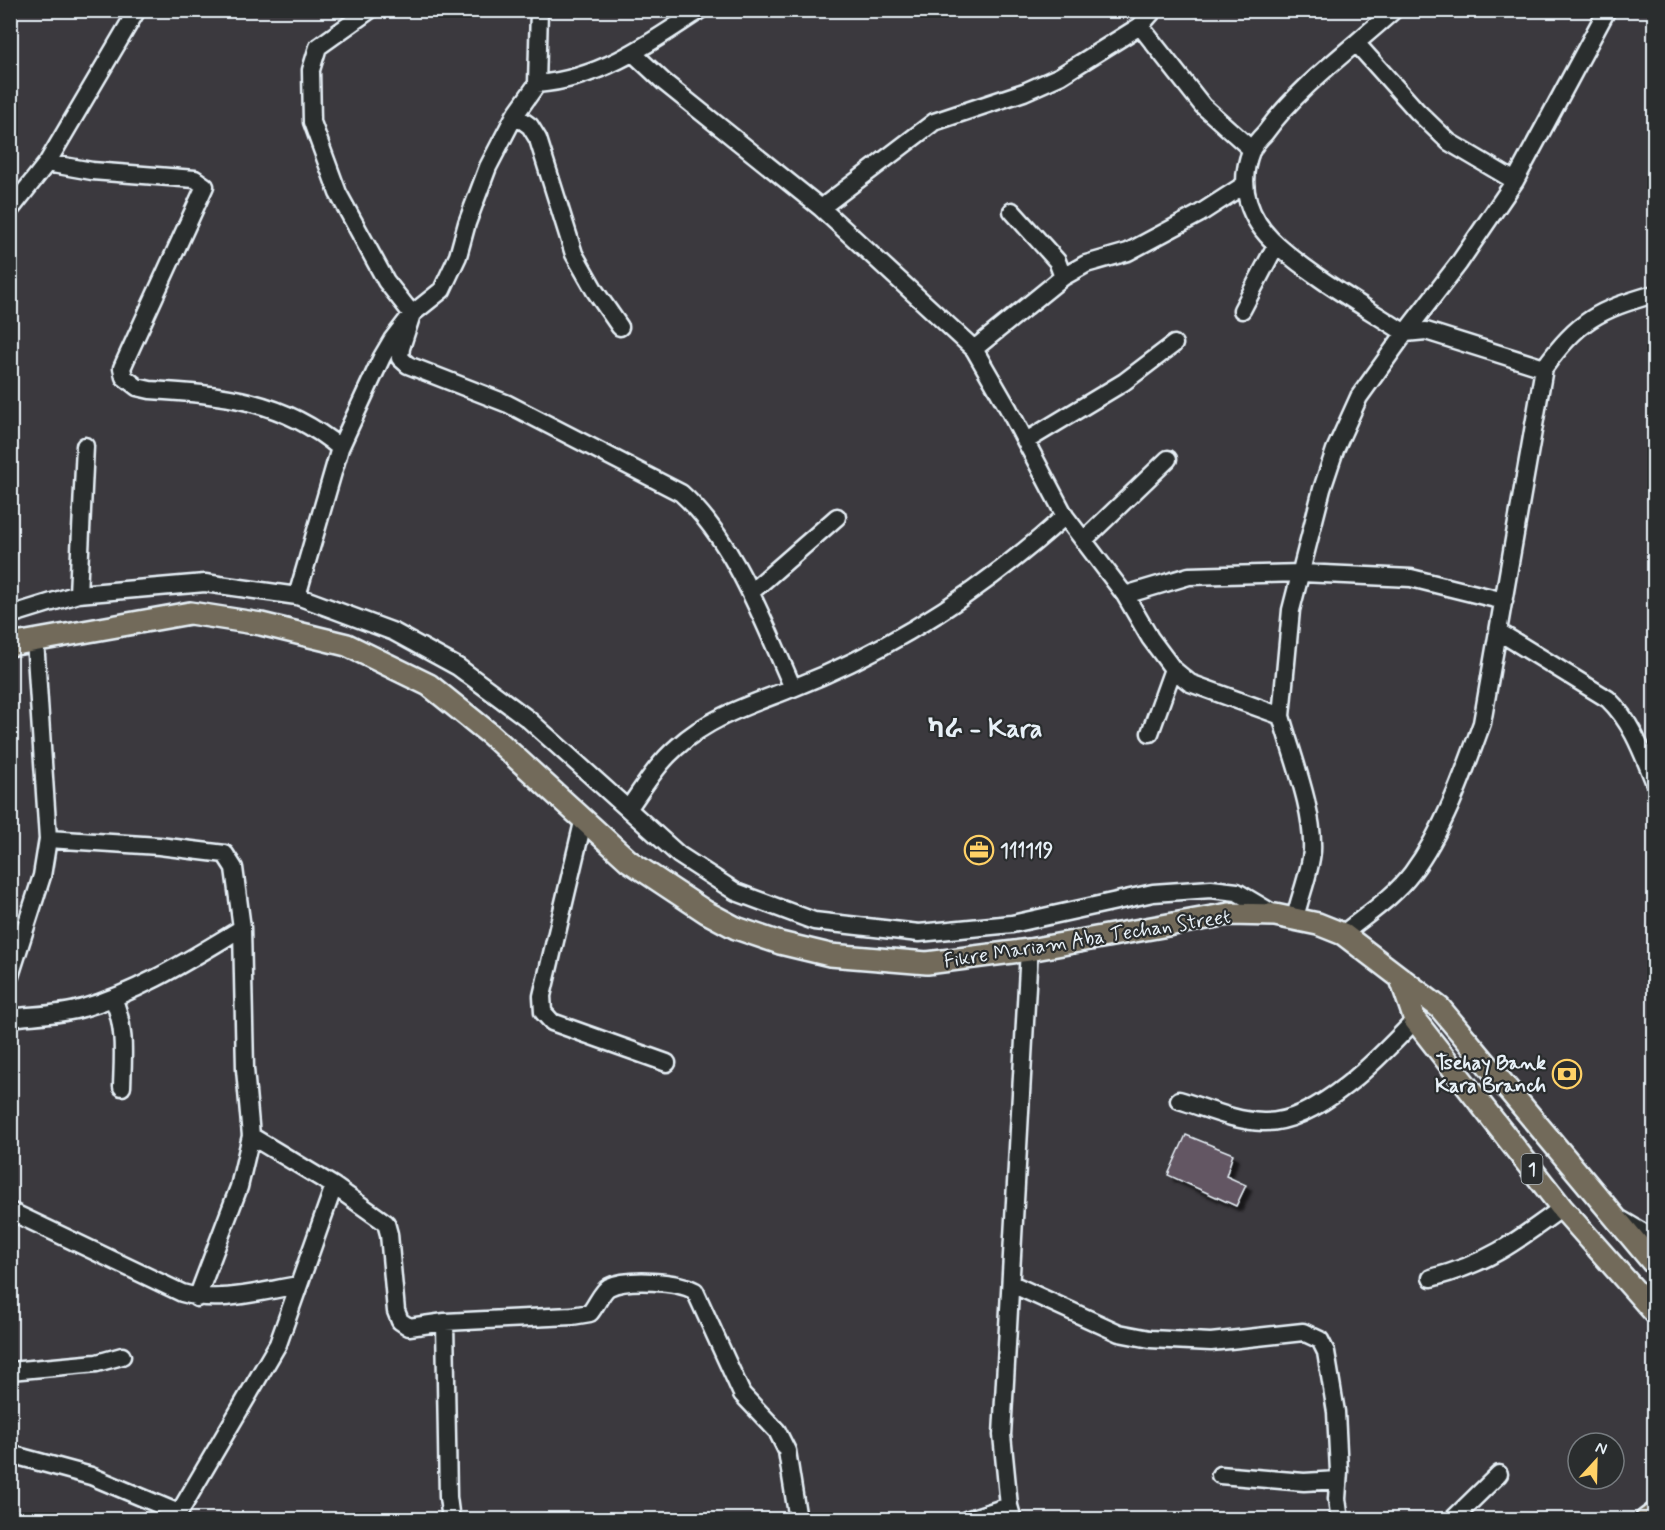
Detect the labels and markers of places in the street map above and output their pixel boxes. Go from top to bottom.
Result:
office icon: 111119 [963,834,995,866]
place label: 111119 [1000,838,1053,865]
place label: Tsehay Bank Kara Branch [1435,1050,1546,1100]
bank icon: Tsehay Bank Kara Branch [1551,1058,1583,1090]

